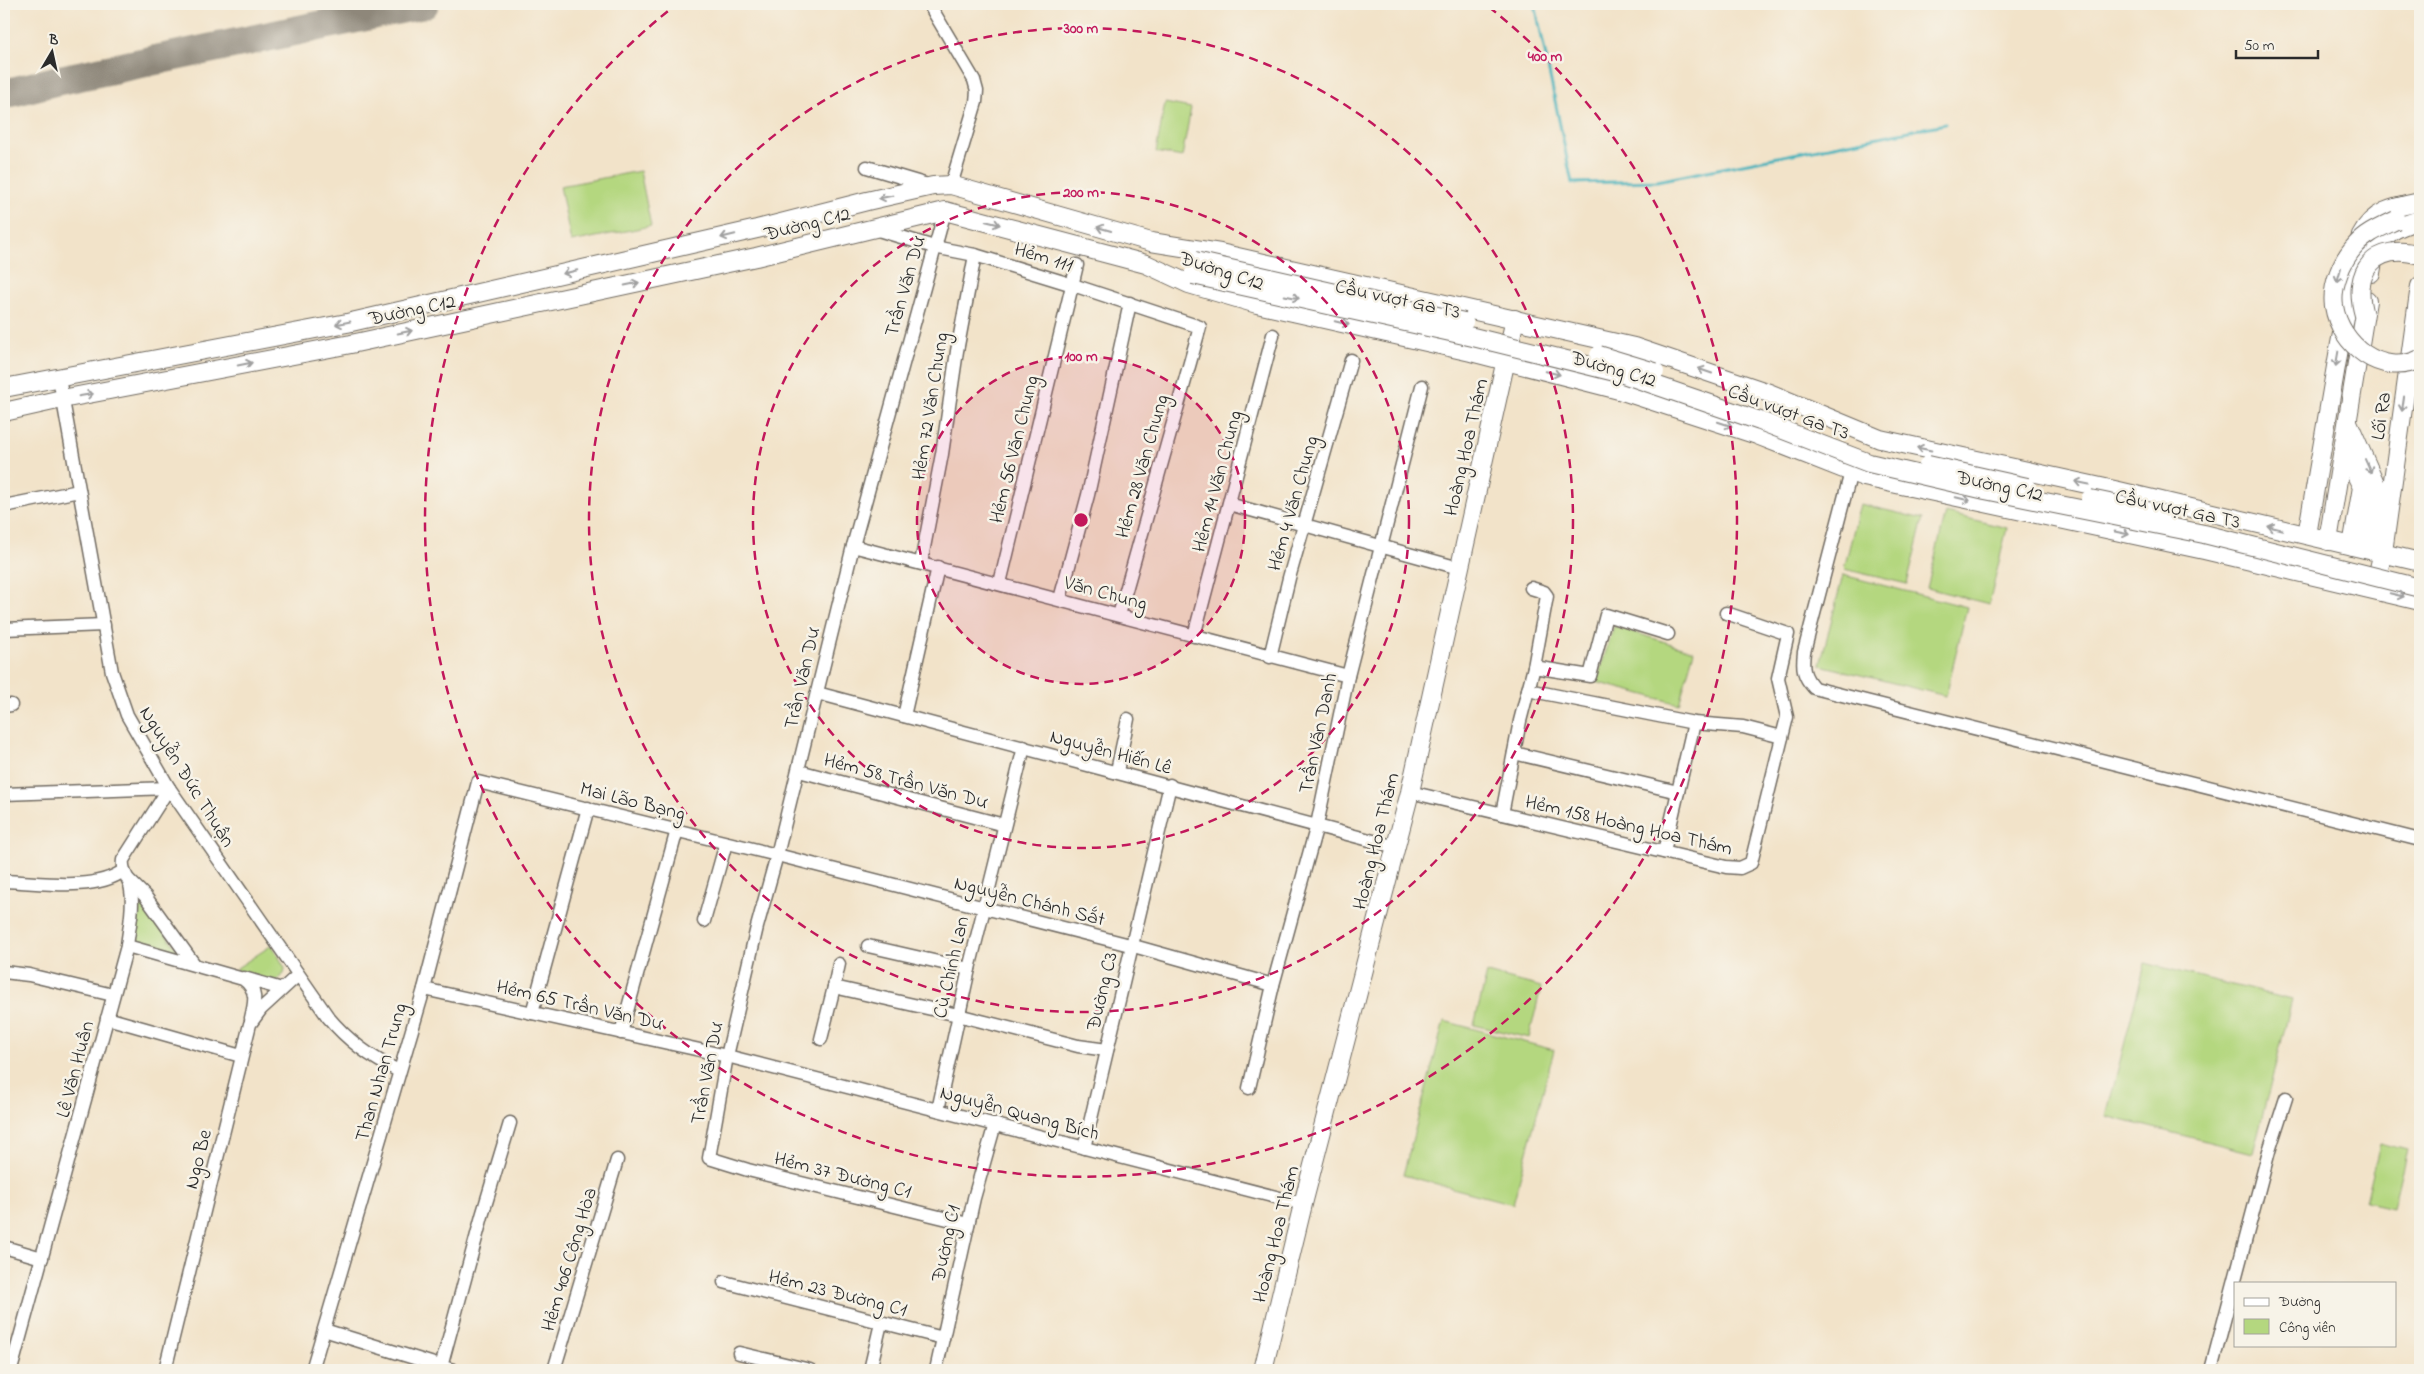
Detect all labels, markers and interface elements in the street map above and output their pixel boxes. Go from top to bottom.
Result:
text: 300 m [1063,18,1099,40]
north arrow [28,28,78,78]
scale bar [2236,28,2319,60]
text: B [47,29,61,52]
text: 50 m [2244,35,2275,57]
text: 400 m [1527,46,1563,68]
text: 200 m [1062,182,1099,204]
one-way arrow [878,192,894,202]
street label: Đường C12 [761,201,854,251]
one-way arrow [984,219,1000,228]
one-way arrow [1097,223,1113,233]
one-way arrow [721,232,737,241]
street label: Trần Văn Dư [878,233,935,341]
street label: Hẻm 111 [1010,236,1076,281]
street label: Đường C12 [1174,245,1267,301]
one-way arrow [2333,267,2343,283]
one-way arrow [562,268,578,277]
street label: Cầu vượt Ga T3 [1332,273,1463,328]
one-way arrow [624,279,640,288]
street label: Đường C12 [366,288,459,336]
one-way arrow [1284,293,1300,302]
one-way arrow [336,319,352,329]
one-way arrow [1334,319,1350,328]
one-way arrow [396,327,412,336]
street label: Hẻm 72 Văn Chung [905,330,958,483]
street label: Đường C12 [1566,344,1659,397]
text: 100 m [1064,346,1098,368]
one-way arrow [2332,351,2342,367]
one-way arrow [237,359,253,369]
one-way arrow [1698,366,1713,375]
one-way arrow [1545,369,1561,378]
street label: Hẻm 56 Văn Chung [983,373,1049,527]
street label: Hoàng Hoa Thám [1438,376,1498,519]
street label: Cầu vượt Ga T3 [1723,378,1853,449]
one-way arrow [77,390,93,400]
street label: Lối Ra [2365,390,2400,442]
street label: Hẻm 28 Văn Chung [1109,391,1179,542]
one-way arrow [2398,396,2408,412]
street label: Hẻm 14 Văn Chung [1186,407,1252,556]
one-way arrow [1717,420,1733,430]
street label: Hẻm 4 Văn Chung [1261,433,1329,575]
one-way arrow [1916,444,1932,453]
one-way arrow [2363,458,2373,473]
street label: Đường C12 [1952,464,2045,512]
one-way arrow [2075,478,2091,487]
street label: Cầu vượt Ga T3 [2112,483,2243,538]
one-way arrow [1955,495,1971,504]
centre of rings [1072,511,1090,529]
one-way arrow [2267,523,2283,532]
one-way arrow [2114,529,2130,538]
street label: Văn Chung [1059,569,1150,620]
one-way arrow [2389,591,2405,600]
street label: Trần Văn Dư [778,625,829,732]
street label: Trần Văn Danh [1293,671,1346,796]
street label: Nguyễn Đức Thuận [130,701,241,854]
street label: Nguyễn Hiến Lê [1046,723,1174,785]
street label: Hẻm 58 Trần Văn Dư [820,747,991,818]
street label: Hoàng Hoa Thám [1346,770,1409,913]
street label: Mai Lão Bạng [576,775,688,830]
street label: Hẻm 158 Hoàng Hoa Thám [1522,788,1735,865]
street label: Nguyễn Chánh Sắt [951,870,1108,936]
street label: Cù Chính Lan [927,914,978,1021]
street label: Đường C3 [1080,950,1127,1035]
street label: Hẻm 65 Trần Văn Dư [493,973,666,1040]
street label: Than Nhan Trung [349,1000,417,1146]
street label: Lê Văn Huân [50,1018,103,1121]
street label: Trần Văn Dư [684,1020,733,1127]
street label: Nguyễn Quang Bích [936,1079,1102,1151]
street label: Ngo Be [178,1127,222,1193]
street label: Hẻm 37 Đường C1 [771,1145,914,1208]
street label: Hoàng Hoa Thám [1246,1163,1309,1306]
street label: Hẻm 406 Cộng Hòa [535,1184,607,1336]
street label: Đường C1 [925,1203,971,1286]
street label: Hẻm 23 Đường C1 [765,1263,910,1327]
legend [2234,1282,2396,1346]
text: Đường [2278,1291,2321,1314]
text: Công viên [2279,1317,2336,1340]

